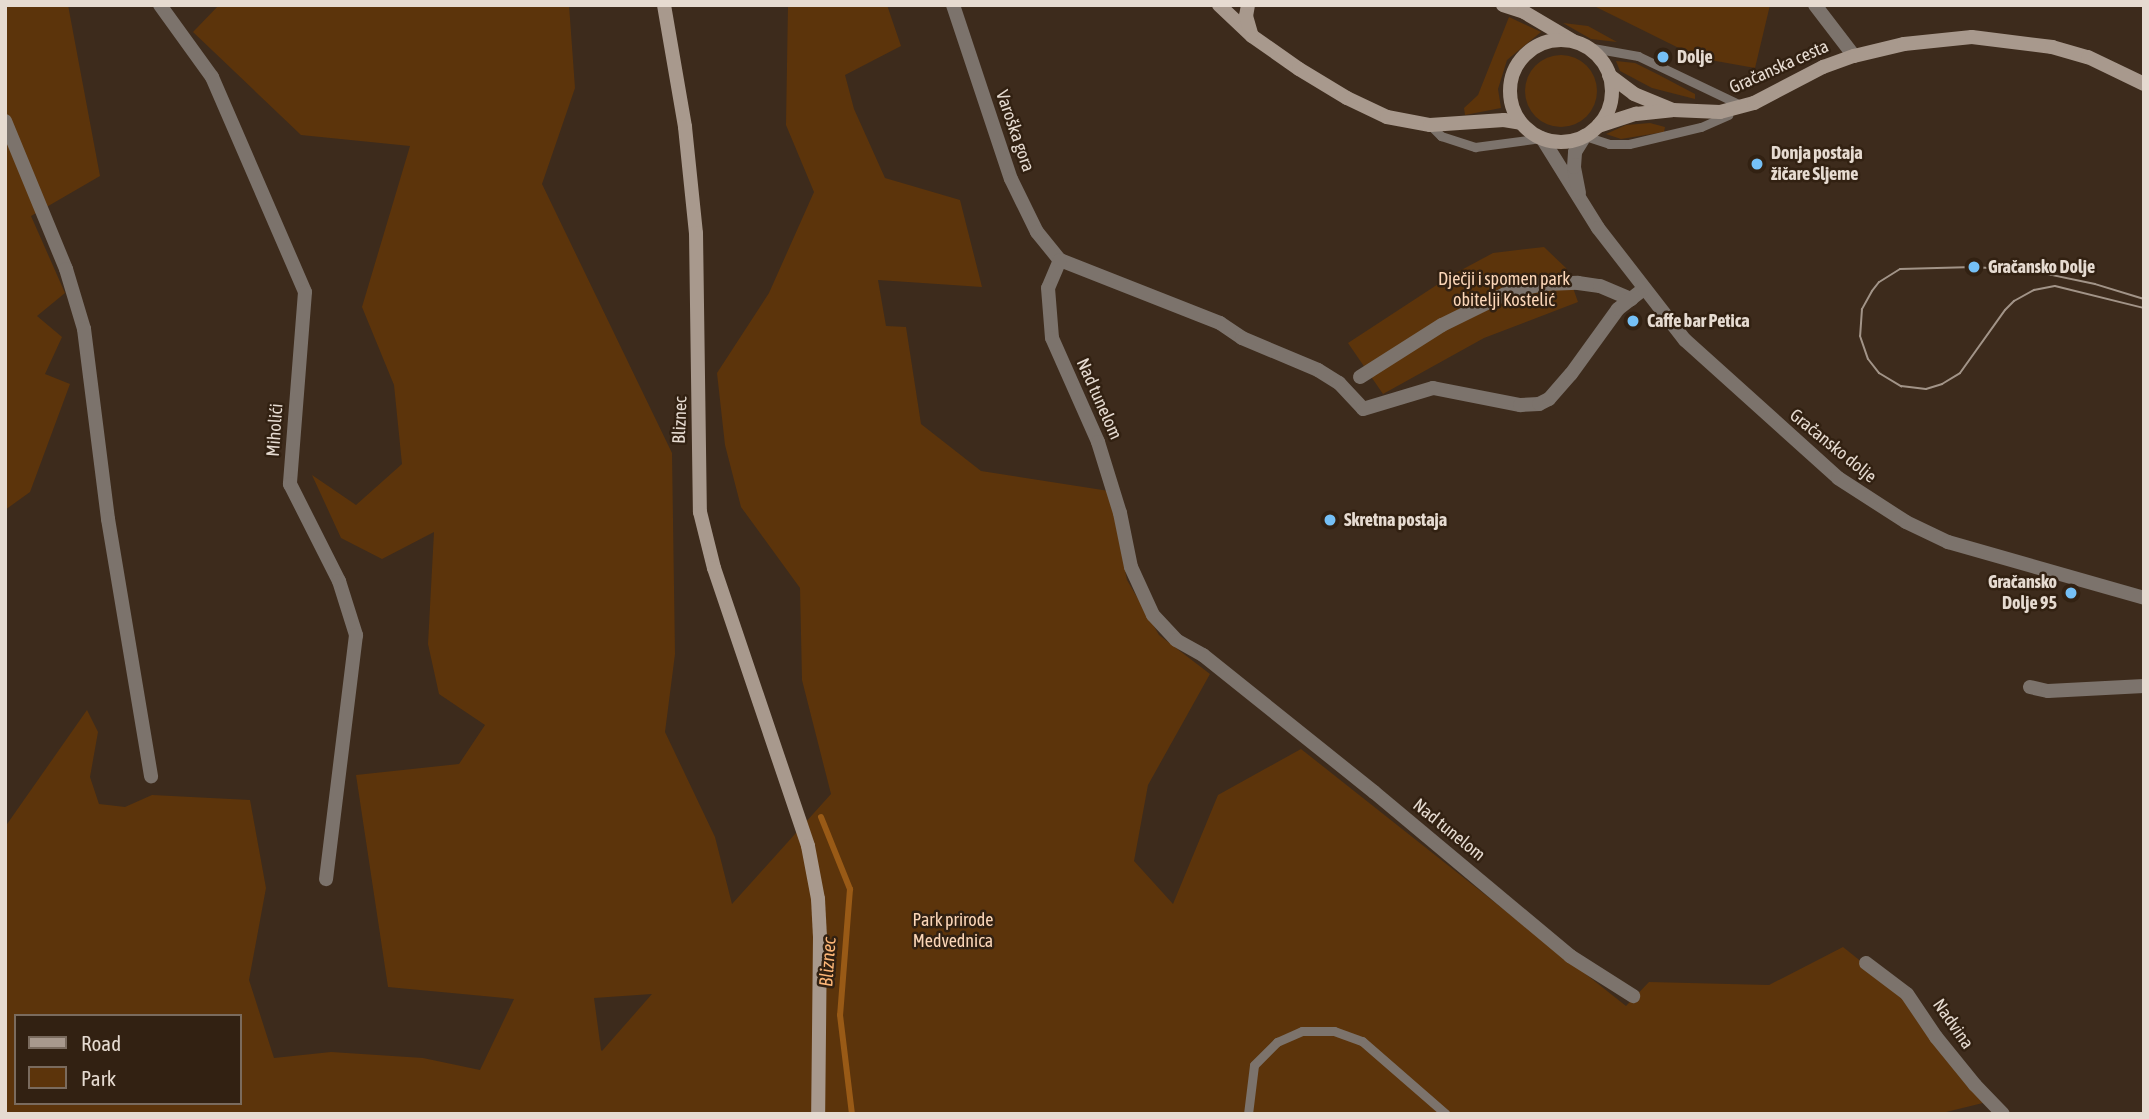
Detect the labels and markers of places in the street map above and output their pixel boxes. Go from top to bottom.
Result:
place label: Dolje [1677,46,1713,68]
marker: Dolje [1655,49,1671,65]
place label: Donja postaja žičare Sljeme [1771,143,1863,186]
marker: Donja postaja žičare Sljeme [1749,156,1765,172]
place label: Gračansko Dolje [1988,256,2095,278]
marker: Gračansko Dolje [1966,259,1982,275]
place label: Caffe bar Petica [1647,310,1750,332]
marker: Caffe bar Petica [1625,313,1641,329]
place label: Skretna postaja [1344,509,1447,531]
marker: Skretna postaja [1322,512,1338,528]
place label: Gračansko Dolje 95 [1988,572,2057,614]
marker: Gračansko Dolje 95 [2063,585,2079,601]

